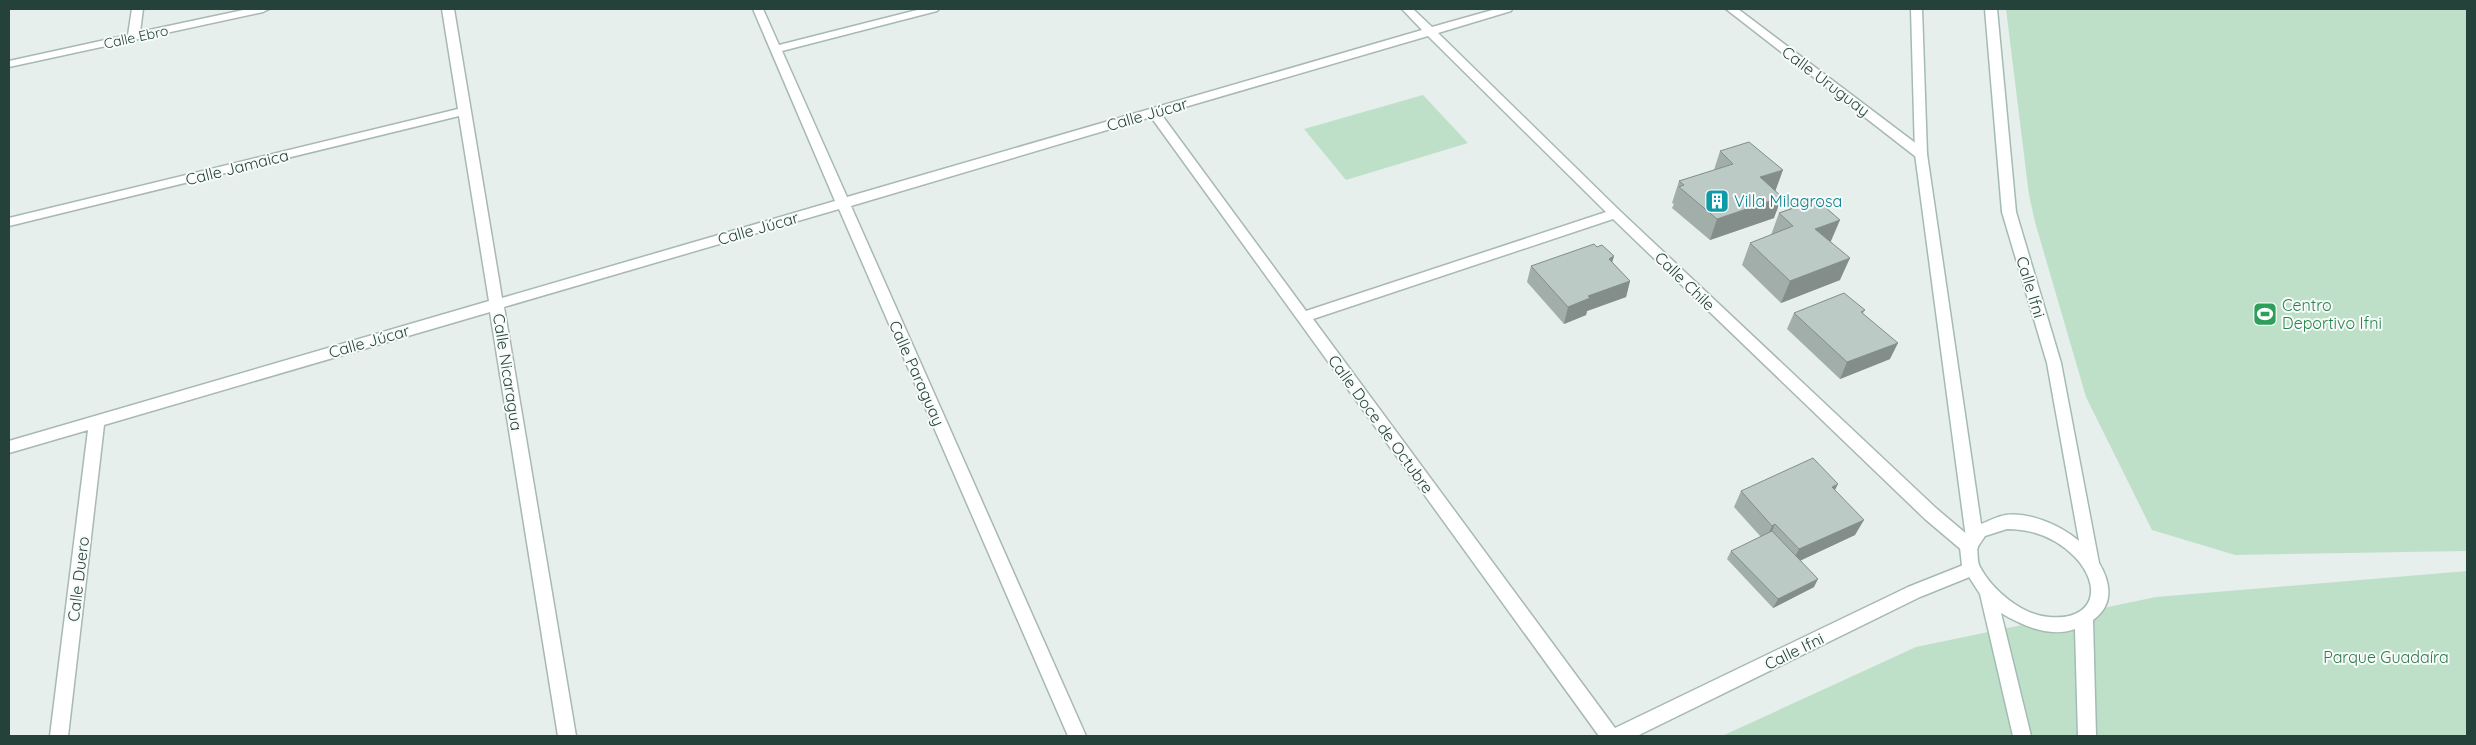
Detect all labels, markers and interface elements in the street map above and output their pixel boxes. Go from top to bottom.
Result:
street label: Calle Ebro [102,21,170,53]
street label: Calle Uruguay [1778,41,1874,121]
street label: Calle Júcar [1104,93,1190,135]
street label: Calle Jamaica [183,145,291,189]
building icon: Villa Milagrosa [1704,188,1730,214]
place label: Villa Milagrosa [1734,191,1842,211]
street label: Calle Júcar [715,207,801,249]
street label: Calle Chile [1651,247,1719,315]
street label: Calle Ifni [2012,254,2050,320]
place label: Centro Deportivo Ifni [2282,295,2382,333]
sports icon: Centro Deportivo Ifni [2252,301,2278,327]
street label: Calle Nicaragua [489,312,527,432]
street label: Calle Paraguay [885,317,949,429]
street label: Calle Júcar [326,320,412,362]
street label: Calle Doce de Octubre [1324,351,1438,497]
street label: Calle Duero [63,535,93,623]
street label: Calle Ifni [1761,628,1827,674]
park label: Parque Guadaíra [2323,647,2449,667]

